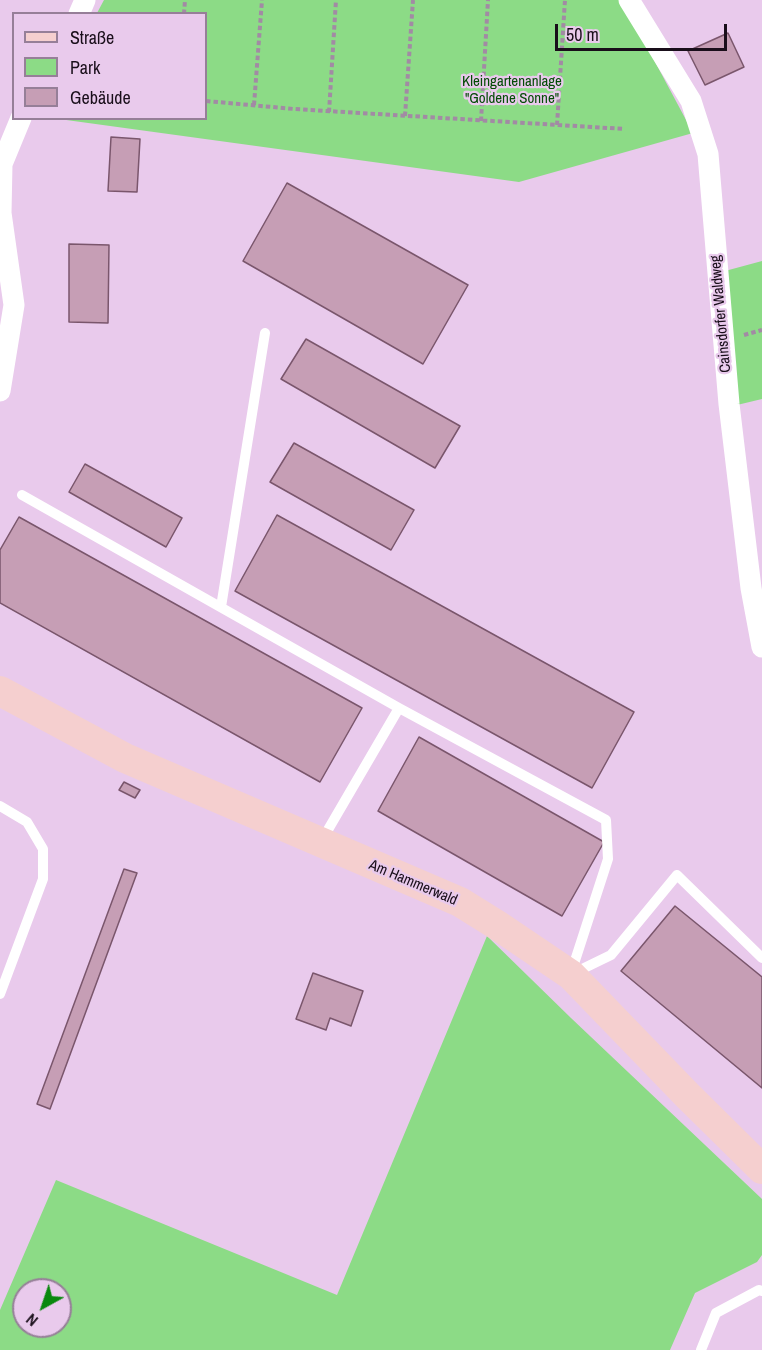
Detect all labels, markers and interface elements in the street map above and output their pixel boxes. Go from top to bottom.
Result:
legend [12,12,207,120]
scale bar [558,12,730,50]
text: 50 m [566,22,599,47]
text: Straße [70,25,114,50]
text: Park [70,55,100,80]
park label: Kleingartenanlage "Goldene Sonne" [462,73,562,108]
text: Gebäude [70,85,131,110]
street label: Cainsdorfer Waldweg [707,255,735,373]
street label: Am Hammerwald [366,856,460,910]
north arrow [12,1278,72,1338]
text: N [21,1309,42,1332]

